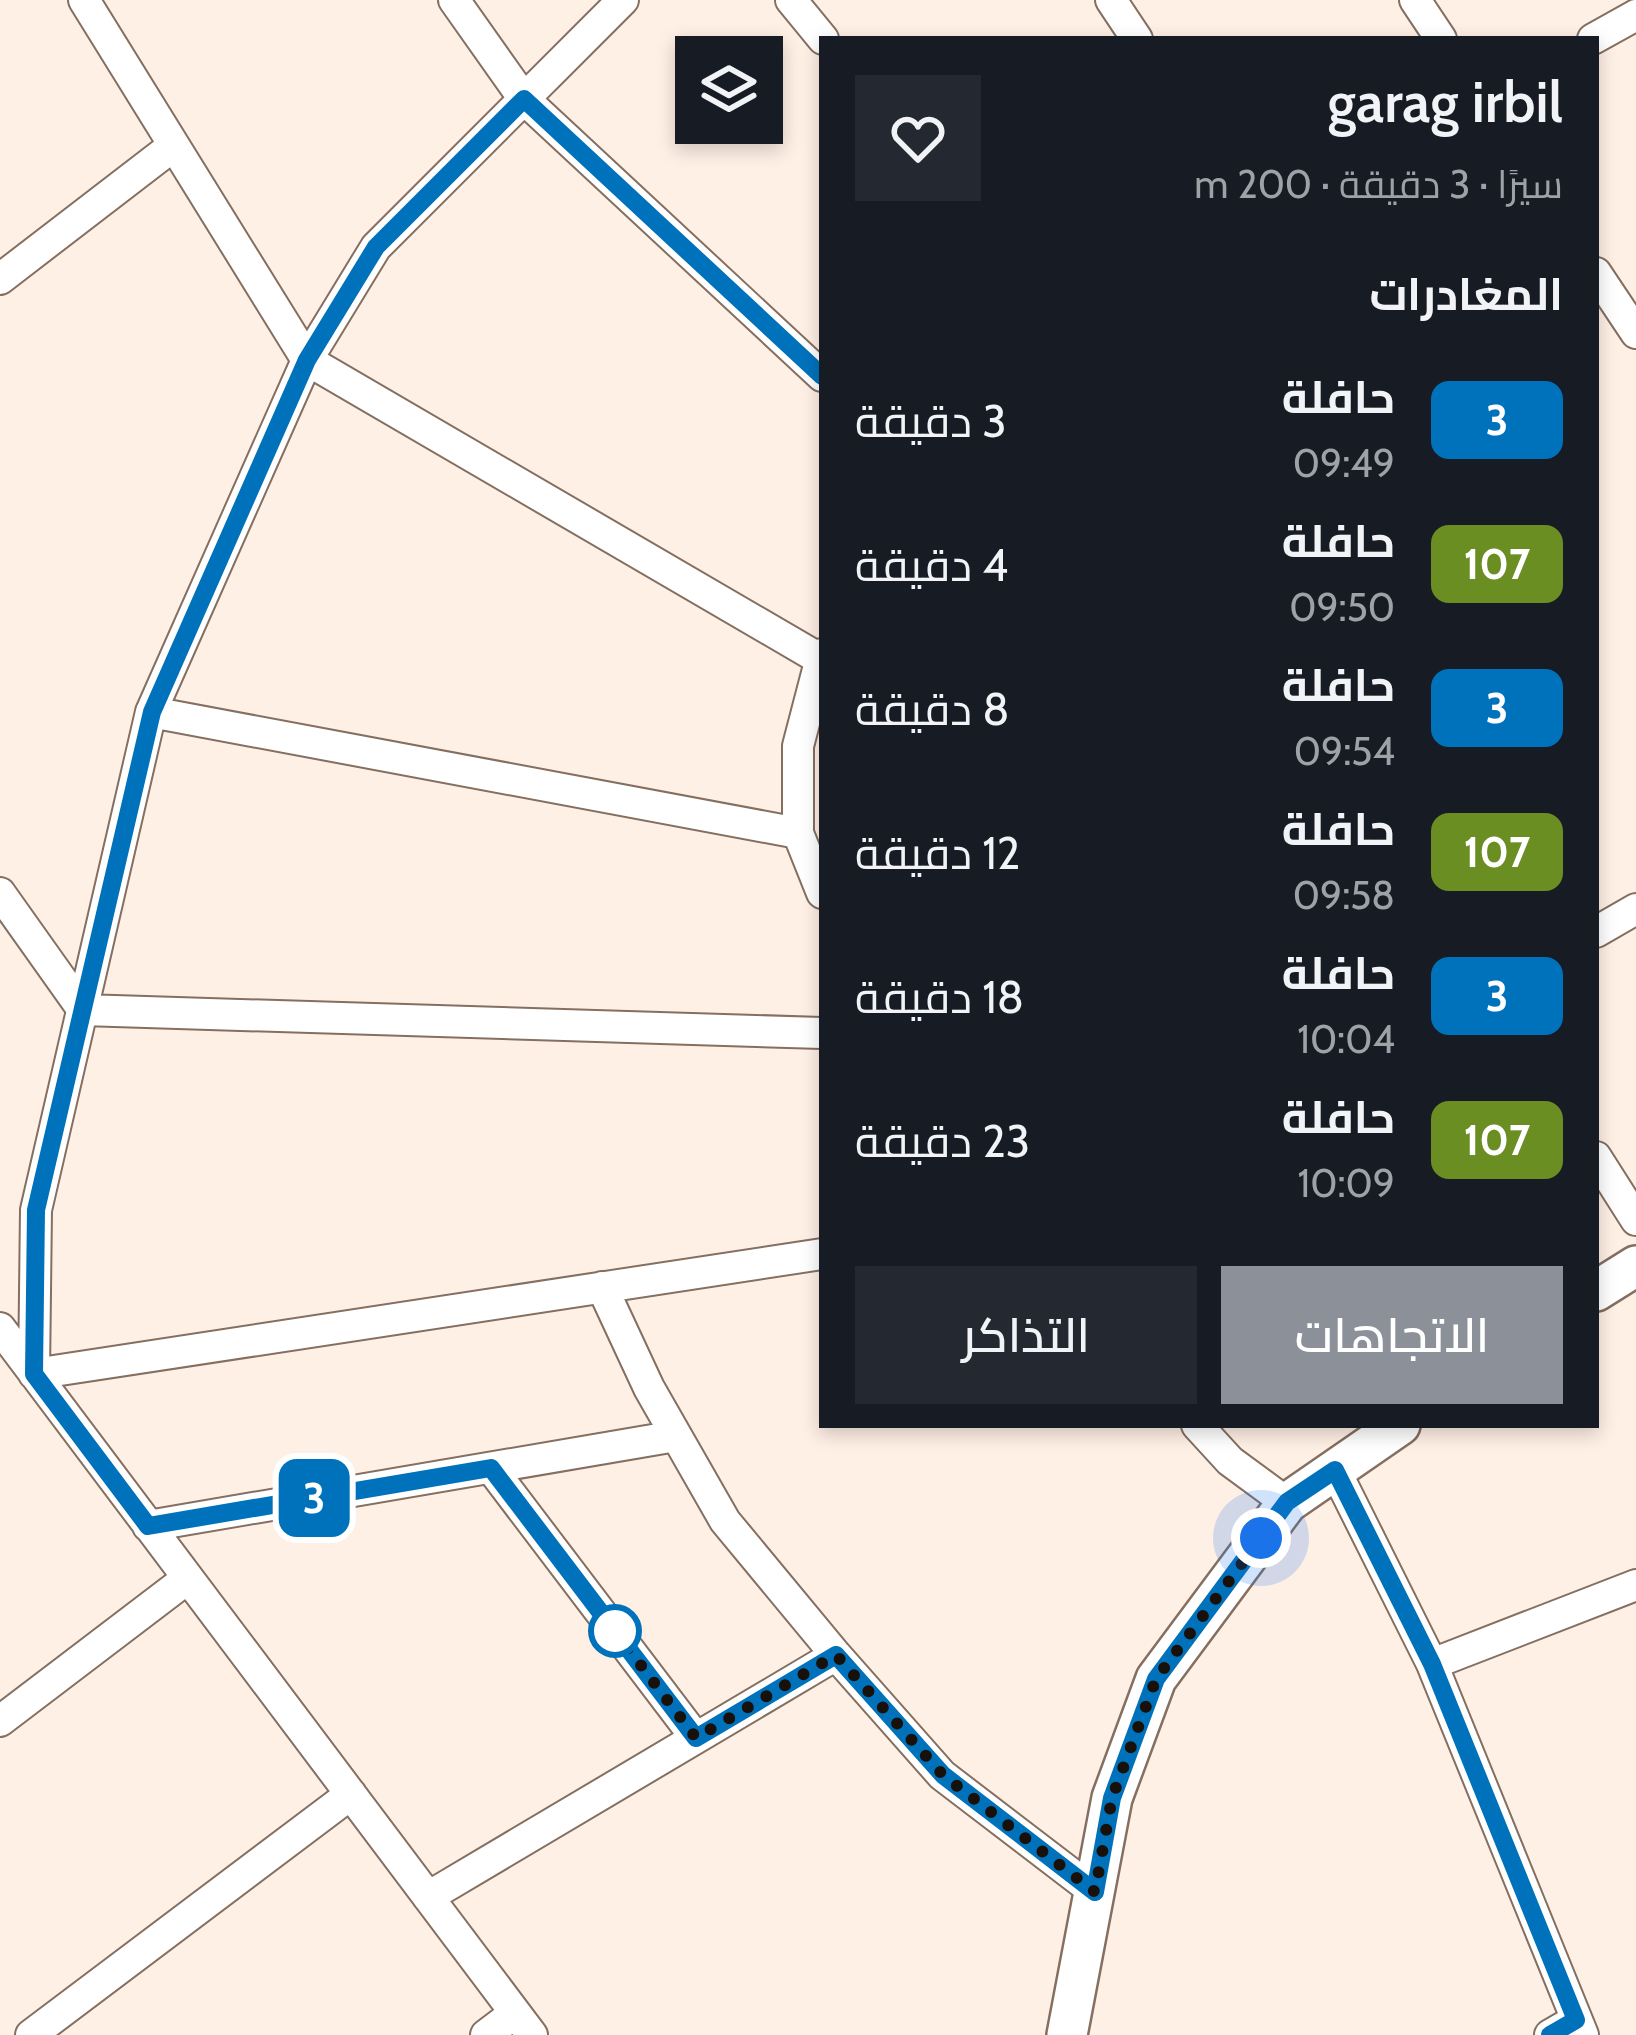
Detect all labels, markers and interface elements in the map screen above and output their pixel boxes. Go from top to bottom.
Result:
map controls [675,36,783,144]
button: layers [675,36,783,144]
text: garag irbil [1328,67,1563,136]
button: heart [855,75,981,201]
text: سيرًا · 3 دقيقة · 200 m [1194,160,1563,208]
text: المغادرات [1369,267,1563,321]
text: حافلة [1282,370,1395,424]
text: 3 دقيقة [855,394,1007,448]
text: 3 [1486,394,1508,446]
text: 09:49 [1293,439,1395,487]
text: حافلة [1282,514,1395,568]
text: 4 دقيقة [855,538,1008,592]
text: 107 [1464,538,1530,590]
text: 09:50 [1289,583,1395,631]
text: حافلة [1282,658,1395,712]
text: 8 دقيقة [855,682,1009,736]
text: 3 [1486,682,1508,734]
text: 09:54 [1294,727,1395,775]
text: حافلة [1282,802,1395,856]
text: 12 دقيقة [855,826,1020,880]
text: 107 [1464,826,1530,878]
text: 09:58 [1293,871,1395,919]
text: حافلة [1282,946,1395,1000]
text: 18 دقيقة [855,970,1024,1024]
text: 3 [1486,970,1508,1022]
text: 10:04 [1297,1015,1395,1063]
text: حافلة [1282,1090,1395,1144]
text: 23 دقيقة [855,1114,1030,1168]
text: 107 [1464,1114,1530,1166]
text: 10:09 [1298,1159,1395,1207]
button: التذاكر [855,1266,1197,1404]
button: الاتجاهات [1221,1266,1563,1404]
line badge: 3 [275,1459,353,1537]
text: 3 [303,1472,325,1524]
your location [1231,1508,1291,1568]
unlabelled marker [590,1606,640,1656]

